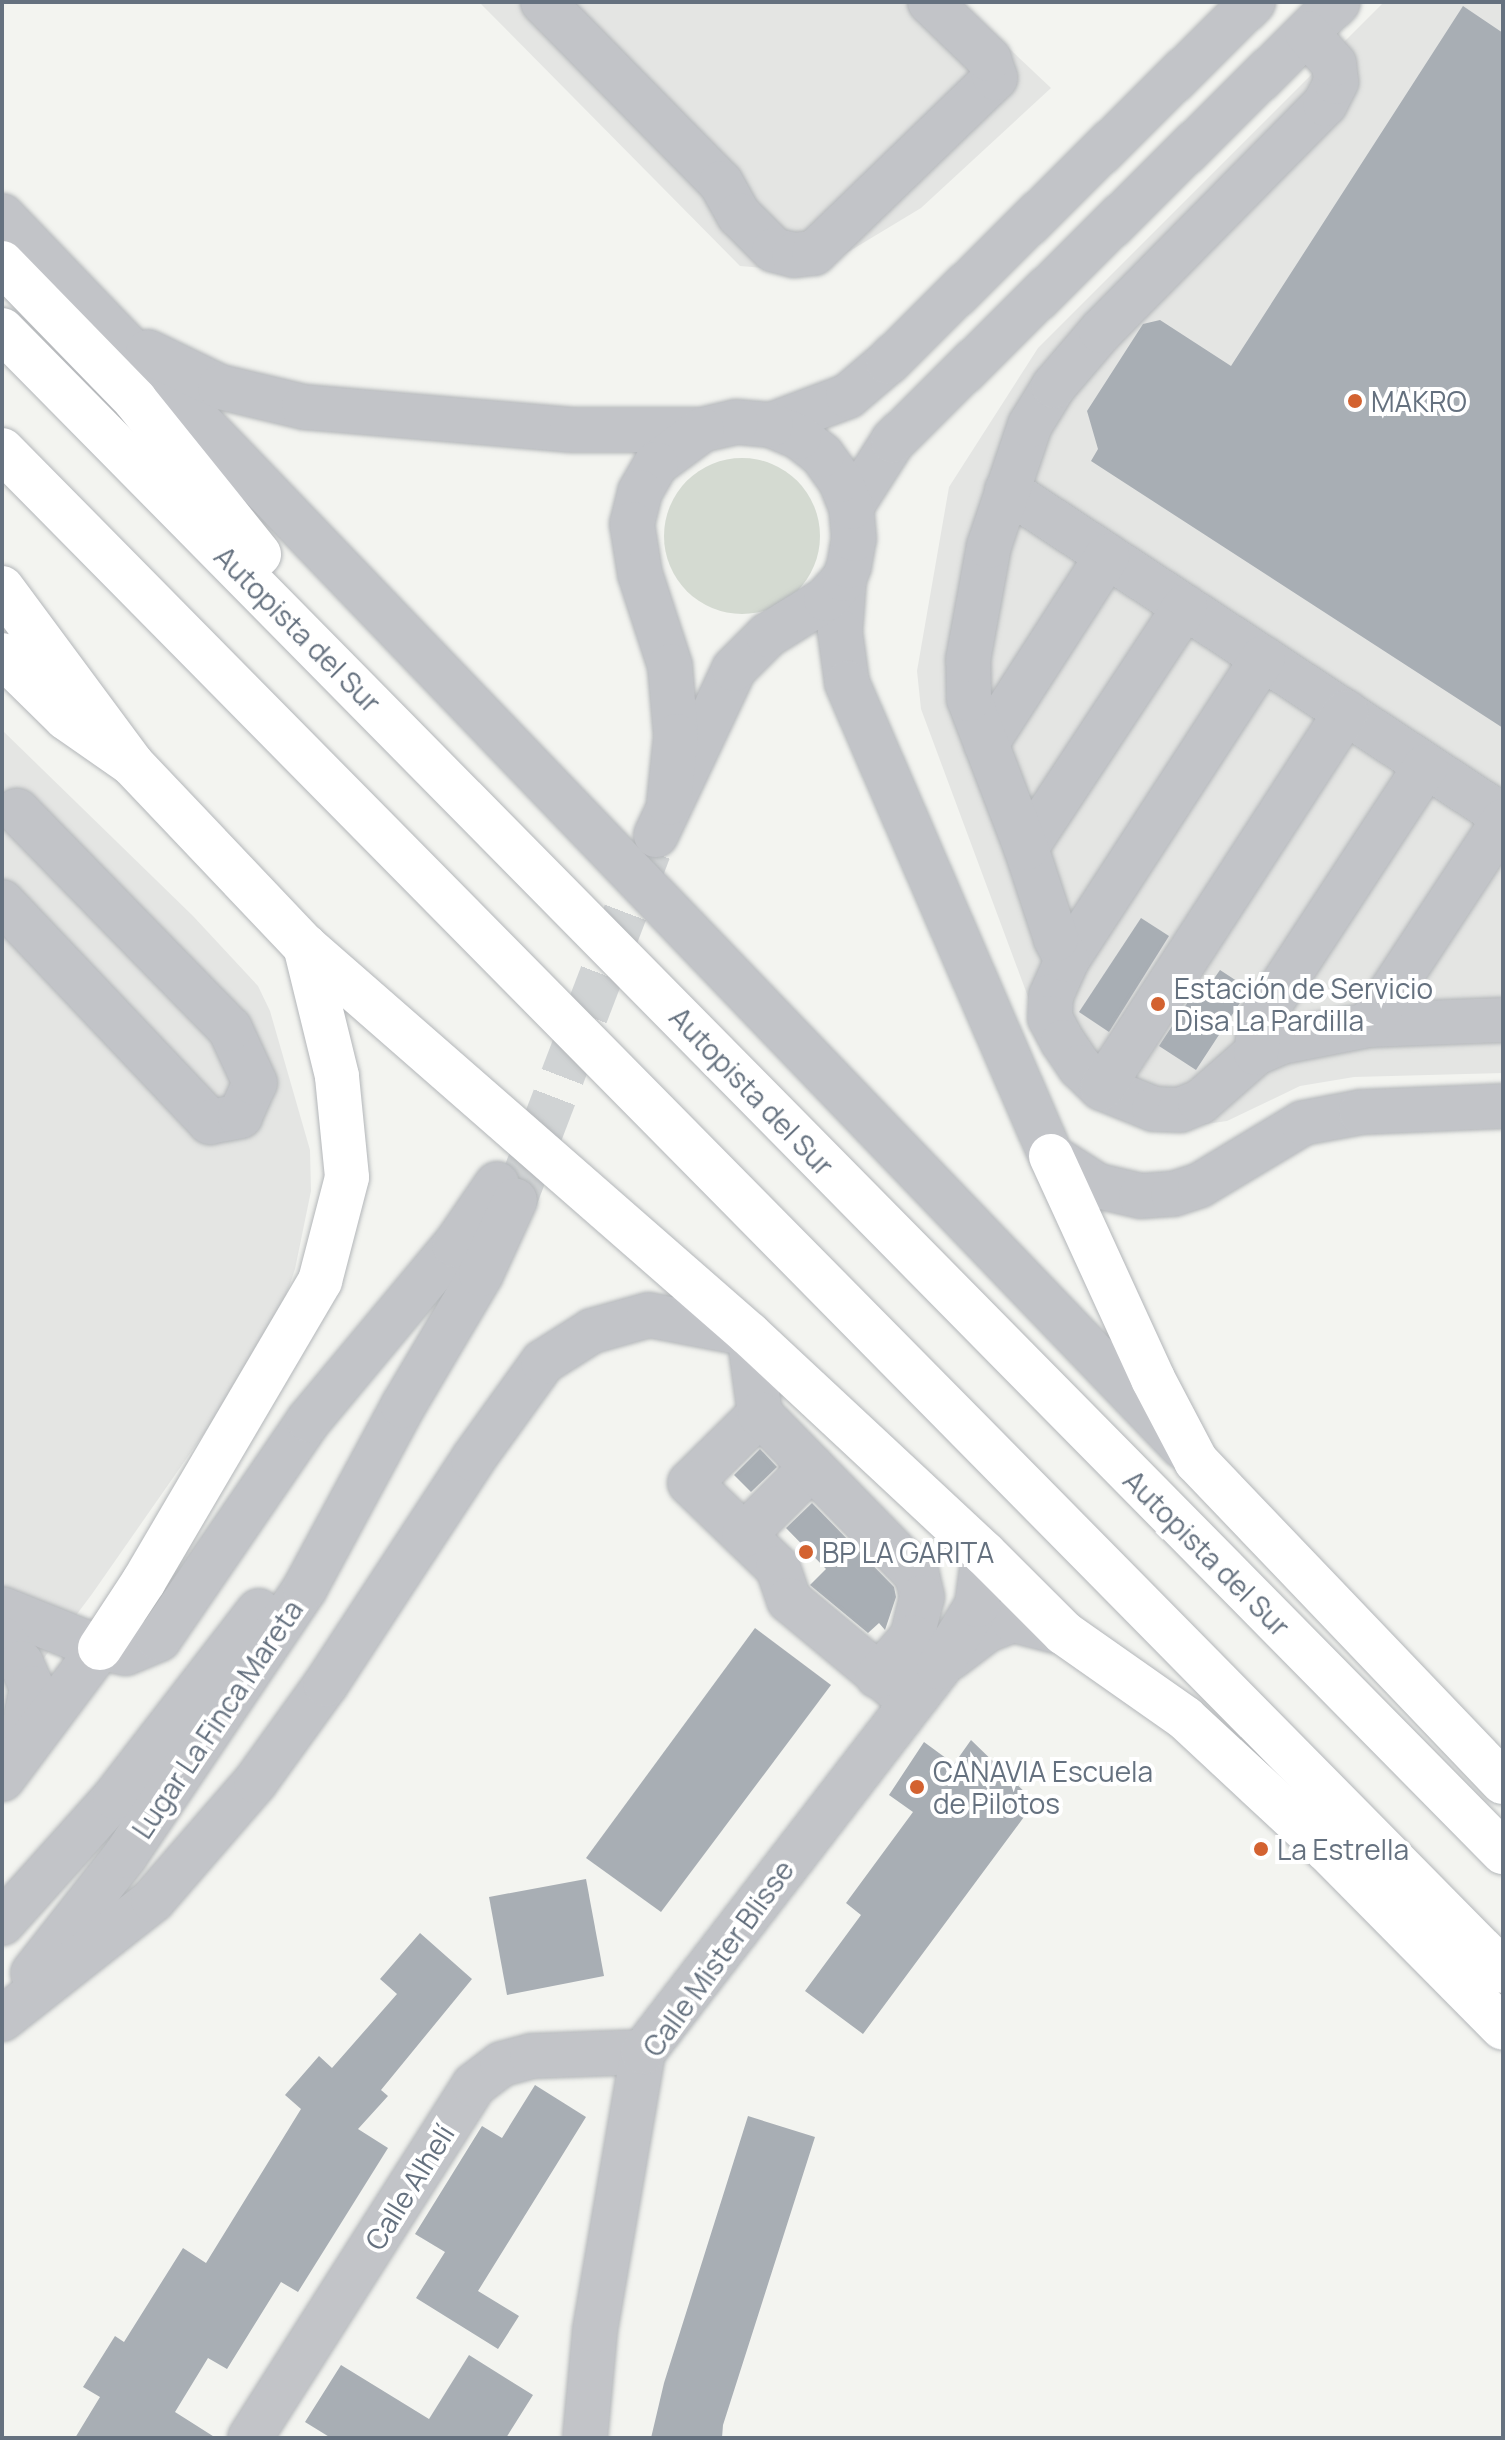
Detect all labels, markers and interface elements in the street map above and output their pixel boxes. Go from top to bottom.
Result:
place label: MAKRO [1371,384,1467,418]
marker: MAKRO [1346,392,1364,410]
street label: Autopista del Sur [208,539,388,719]
place label: Estación de Servicio Disa La Pardilla [1174,971,1433,1037]
marker: Estación de Servicio Disa La Pardilla [1149,995,1167,1013]
street label: Autopista del Sur [663,1000,841,1182]
street label: Autopista del Sur [1117,1463,1297,1643]
place label: BP LA GARITA [822,1535,994,1569]
marker: BP LA GARITA [797,1543,815,1561]
street label: Lugar La Finca Mareta [125,1594,309,1844]
place label: CANAVIA Escuela de Pilotos [933,1754,1153,1820]
marker: CANAVIA Escuela de Pilotos [908,1778,926,1796]
place label: La Estrella [1277,1832,1409,1866]
marker: La Estrella [1252,1840,1270,1858]
street label: Calle Mister Blisse [636,1853,800,2063]
street label: Calle Alhelí [357,2118,461,2256]

